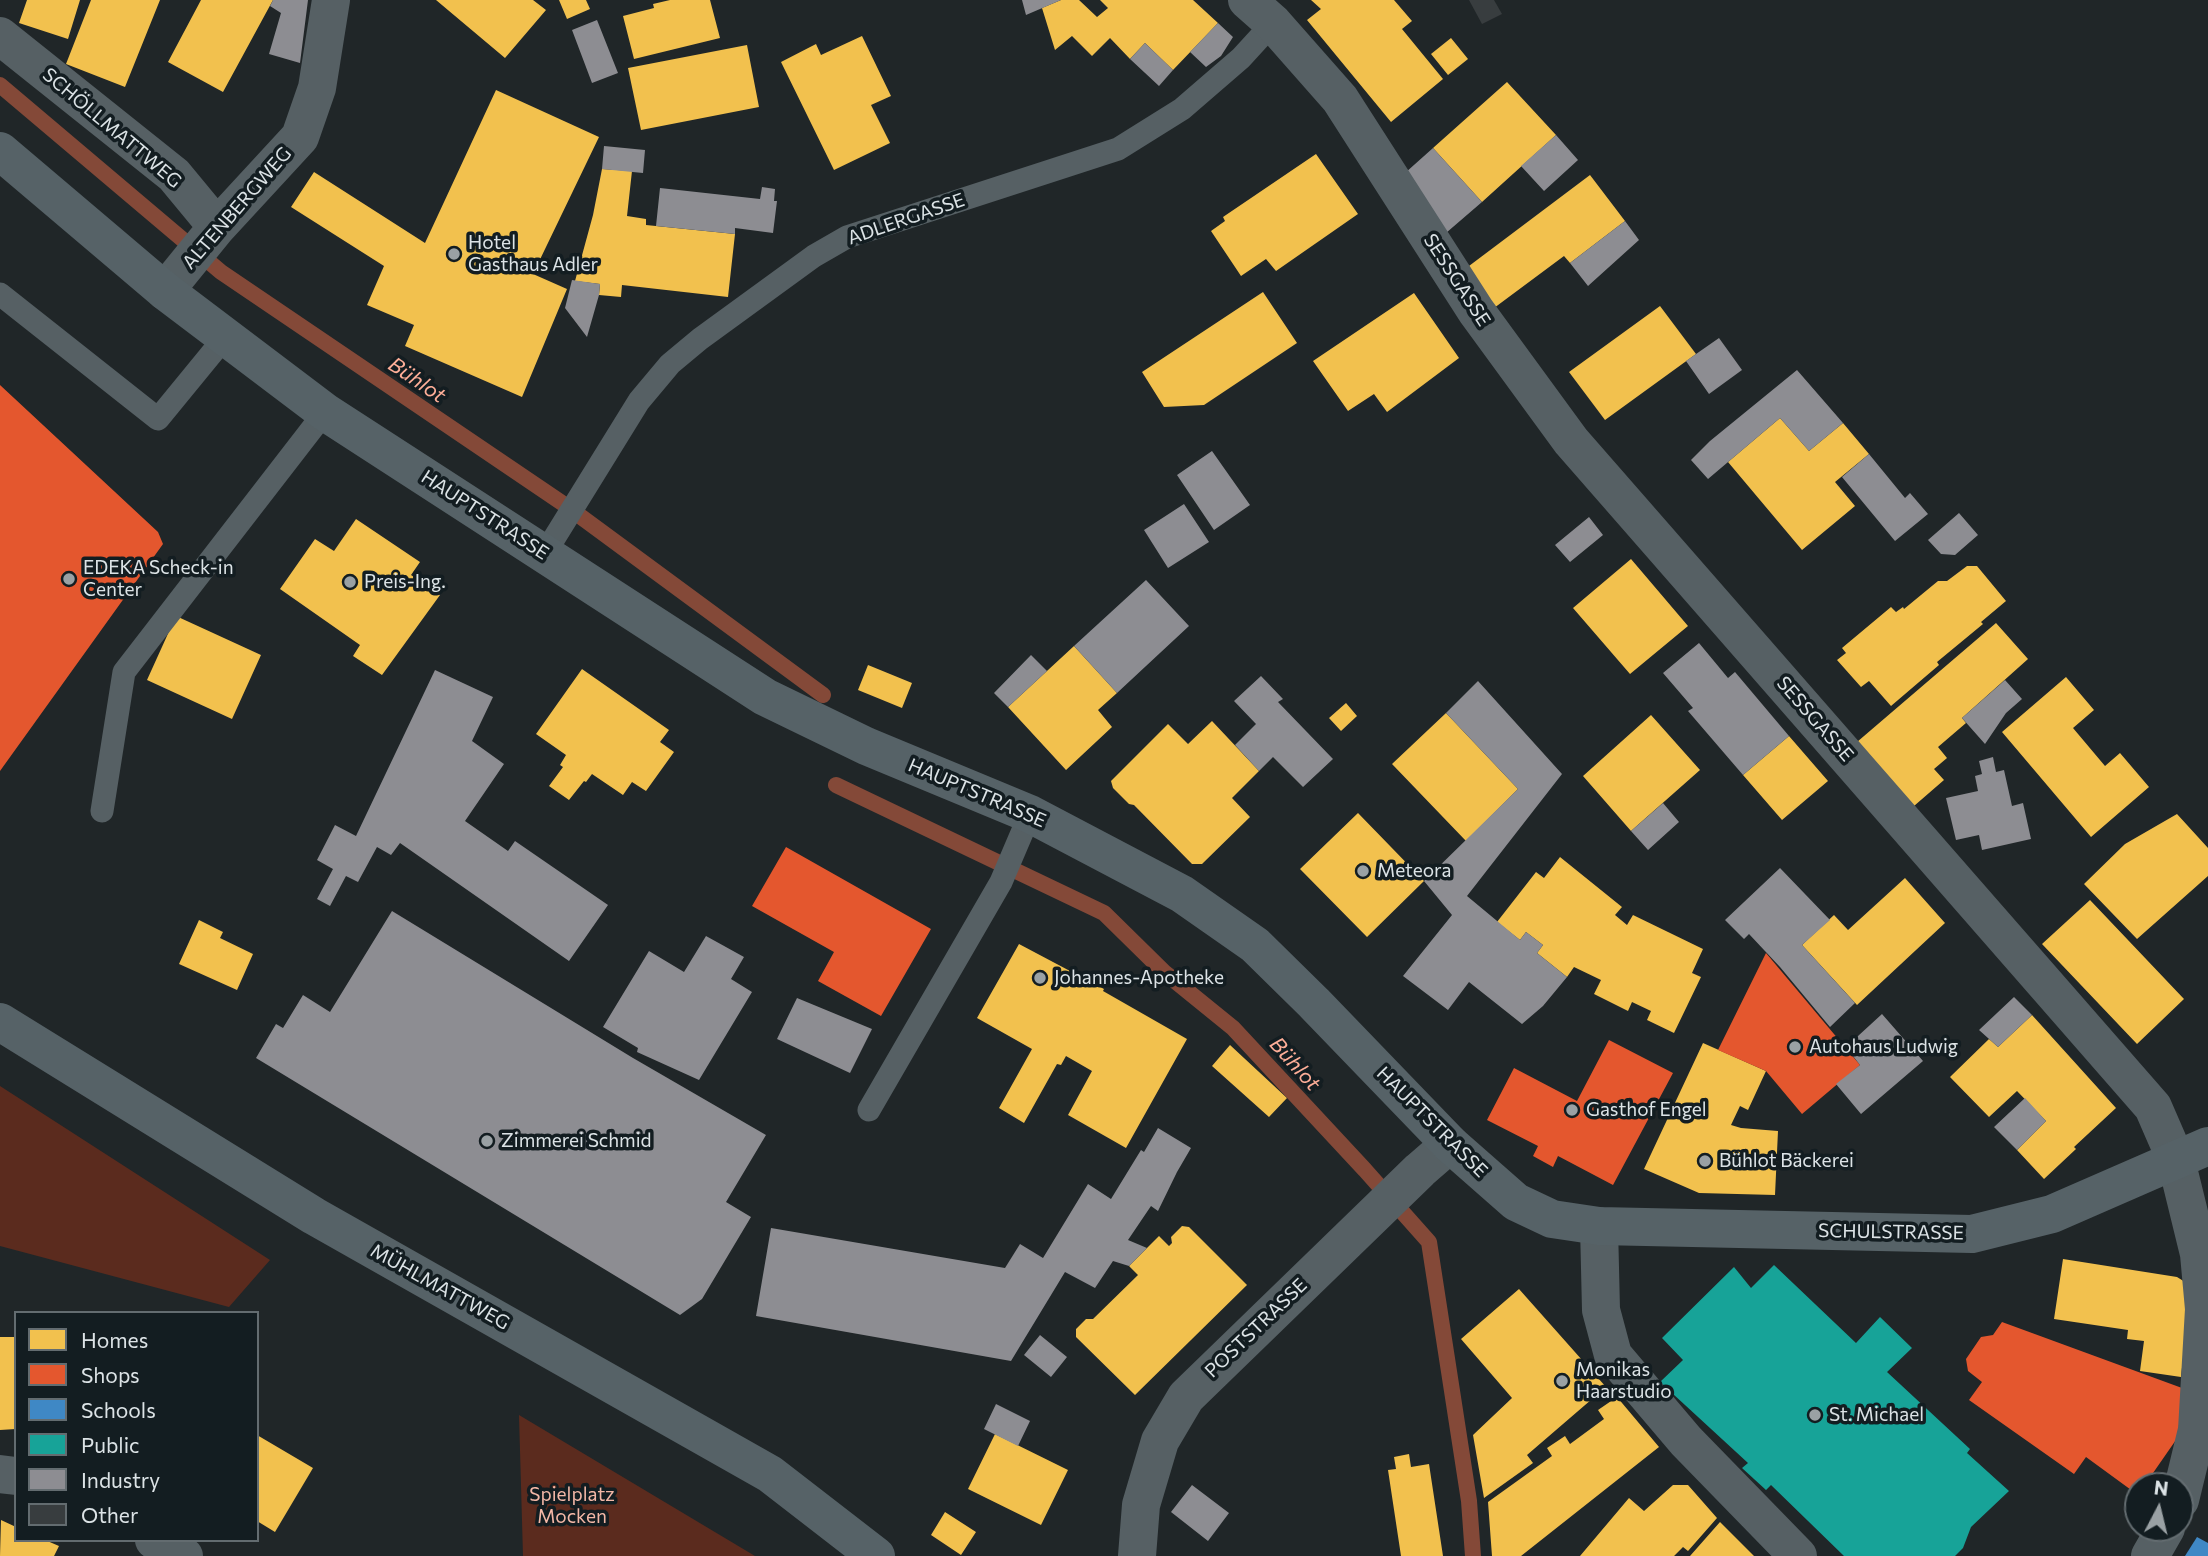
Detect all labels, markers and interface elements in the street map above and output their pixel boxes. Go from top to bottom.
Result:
street label: SCHÖLLMATTWEG [38,63,186,193]
street label: ALTENBERGWEG [178,142,296,274]
street label: ADLERGASSE [844,188,968,250]
street label: SESSGASSE [1419,230,1495,330]
place label: Hotel Gasthaus Adler [468,232,598,276]
marker: Hotel Gasthaus Adler [446,246,462,262]
water label: Bühlot [384,352,450,408]
street label: HAUPTSTRASSE [417,465,553,565]
place label: EDEKA Scheck-in Center [83,557,234,601]
marker: EDEKA Scheck-in Center [61,571,77,587]
place label: Preis-Ing. [364,571,446,593]
marker: Preis-Ing. [342,574,358,590]
street label: SESSGASSE [1772,672,1858,766]
street label: HAUPTSTRASSE [905,754,1049,832]
place label: Meteora [1377,860,1451,882]
marker: Meteora [1355,863,1371,879]
place label: Johannes-Apotheke [1054,967,1224,989]
marker: Johannes-Apotheke [1032,970,1048,986]
water label: Bühlot [1264,1032,1326,1096]
place label: Autohaus Ludwig [1809,1036,1958,1058]
marker: Autohaus Ludwig [1787,1039,1803,1055]
street label: HAUPTSTRASSE [1372,1062,1492,1182]
place label: Gasthof Engel [1586,1099,1707,1121]
marker: Gasthof Engel [1564,1102,1580,1118]
place label: Zimmerei Schmid [501,1130,651,1152]
marker: Zimmerei Schmid [479,1133,495,1149]
place label: Bühlot Bäckerei [1719,1150,1854,1172]
marker: Bühlot Bäckerei [1697,1153,1713,1169]
street label: SCHULSTRASSE [1818,1219,1964,1245]
street label: MÜHLMATTWEG [366,1239,514,1335]
street label: POSTSTRASSE [1200,1274,1312,1382]
legend [14,1311,259,1542]
text: Homes [81,1327,148,1352]
place label: Monikas Haarstudio [1576,1359,1672,1403]
text: Shops [81,1362,140,1387]
marker: Monikas Haarstudio [1554,1373,1570,1389]
text: Schools [81,1397,156,1422]
place label: St. Michael [1829,1404,1924,1426]
marker: St. Michael [1807,1407,1823,1423]
text: Public [81,1432,139,1457]
text: Industry [81,1467,160,1492]
north arrow [2124,1472,2194,1542]
text: N [2153,1475,2170,1500]
park label: Spielplatz Mocken [529,1484,615,1528]
text: Other [81,1502,138,1527]

